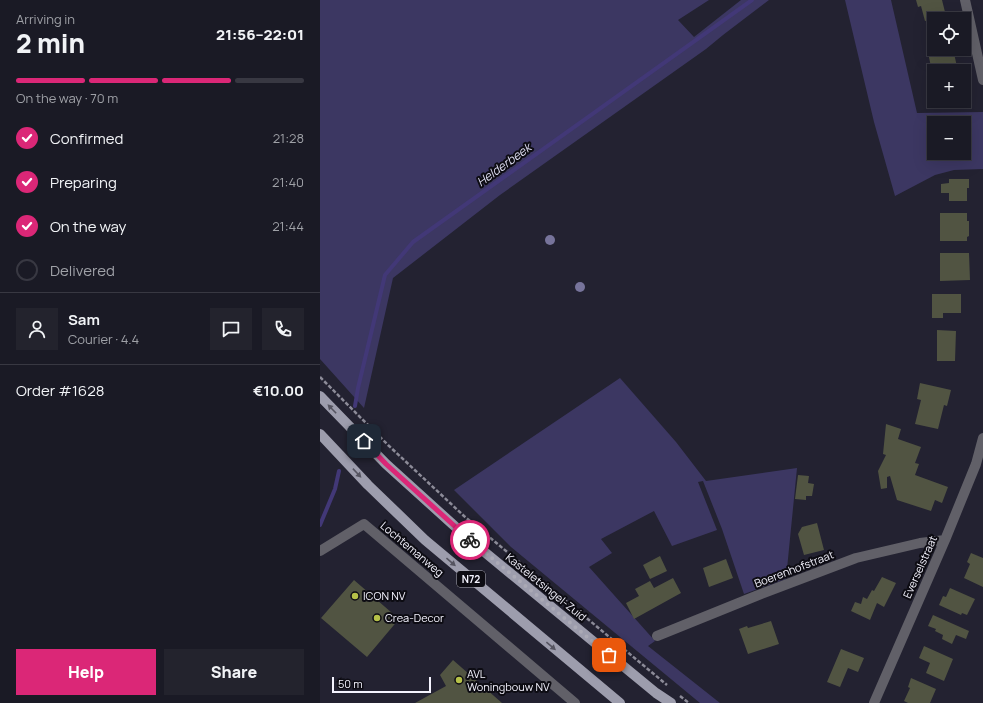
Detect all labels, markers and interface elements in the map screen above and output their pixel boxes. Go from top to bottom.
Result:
text: Arriving in [16,10,75,28]
map controls [927,12,971,160]
button: locate [927,12,971,56]
text: 21:56–22:01 [216,24,304,45]
text: 2 min [16,25,85,61]
button: + [927,64,971,108]
text: On the way · 70 m [16,89,118,107]
button: − [927,116,971,160]
icon: check [16,127,38,149]
text: Confirmed [50,128,123,149]
text: 21:28 [273,129,304,147]
water label: Helderbeek [473,138,536,190]
icon: check [16,171,38,193]
text: Preparing [50,172,117,193]
text: 21:40 [272,173,304,191]
icon: check [16,215,38,237]
text: On the way [50,216,126,237]
text: 21:44 [272,217,304,235]
text: Delivered [50,260,115,281]
button: person [16,308,58,350]
button: chat [210,308,252,350]
button: phone [262,308,304,350]
text: Sam [68,309,100,330]
text: Courier · 4.4 [68,330,139,348]
text: Order #1628 [16,380,104,401]
text: €10.00 [253,380,304,401]
one-way arrow [328,404,337,414]
pin [347,424,381,458]
icon: home [353,430,375,452]
one-way arrow [352,468,361,478]
street label: Lochtemanweg [377,518,447,580]
courier [450,520,490,560]
icon: bike [459,529,481,551]
street label: Everselstraat [899,533,940,601]
street label: Boerenhofstraat [752,547,836,591]
street label: Kasteletsingel-Zuid [503,549,590,624]
one-way arrow [446,558,457,567]
road number: N72 [457,571,485,587]
place label: ICON NV [363,588,406,603]
marker: ICON NV [350,591,360,601]
place label: Crea-Decor [385,610,444,625]
marker: Crea-Decor [372,613,382,623]
pin [592,638,626,672]
one-way arrow [546,641,556,650]
icon: bag [598,644,620,666]
button: Help [16,649,156,695]
button: Share [164,649,304,695]
place label: AVL Woningbouw NV [467,666,550,694]
scale bar [332,675,431,694]
marker: AVL Woningbouw NV [454,675,464,685]
text: 50 m [338,676,363,691]

